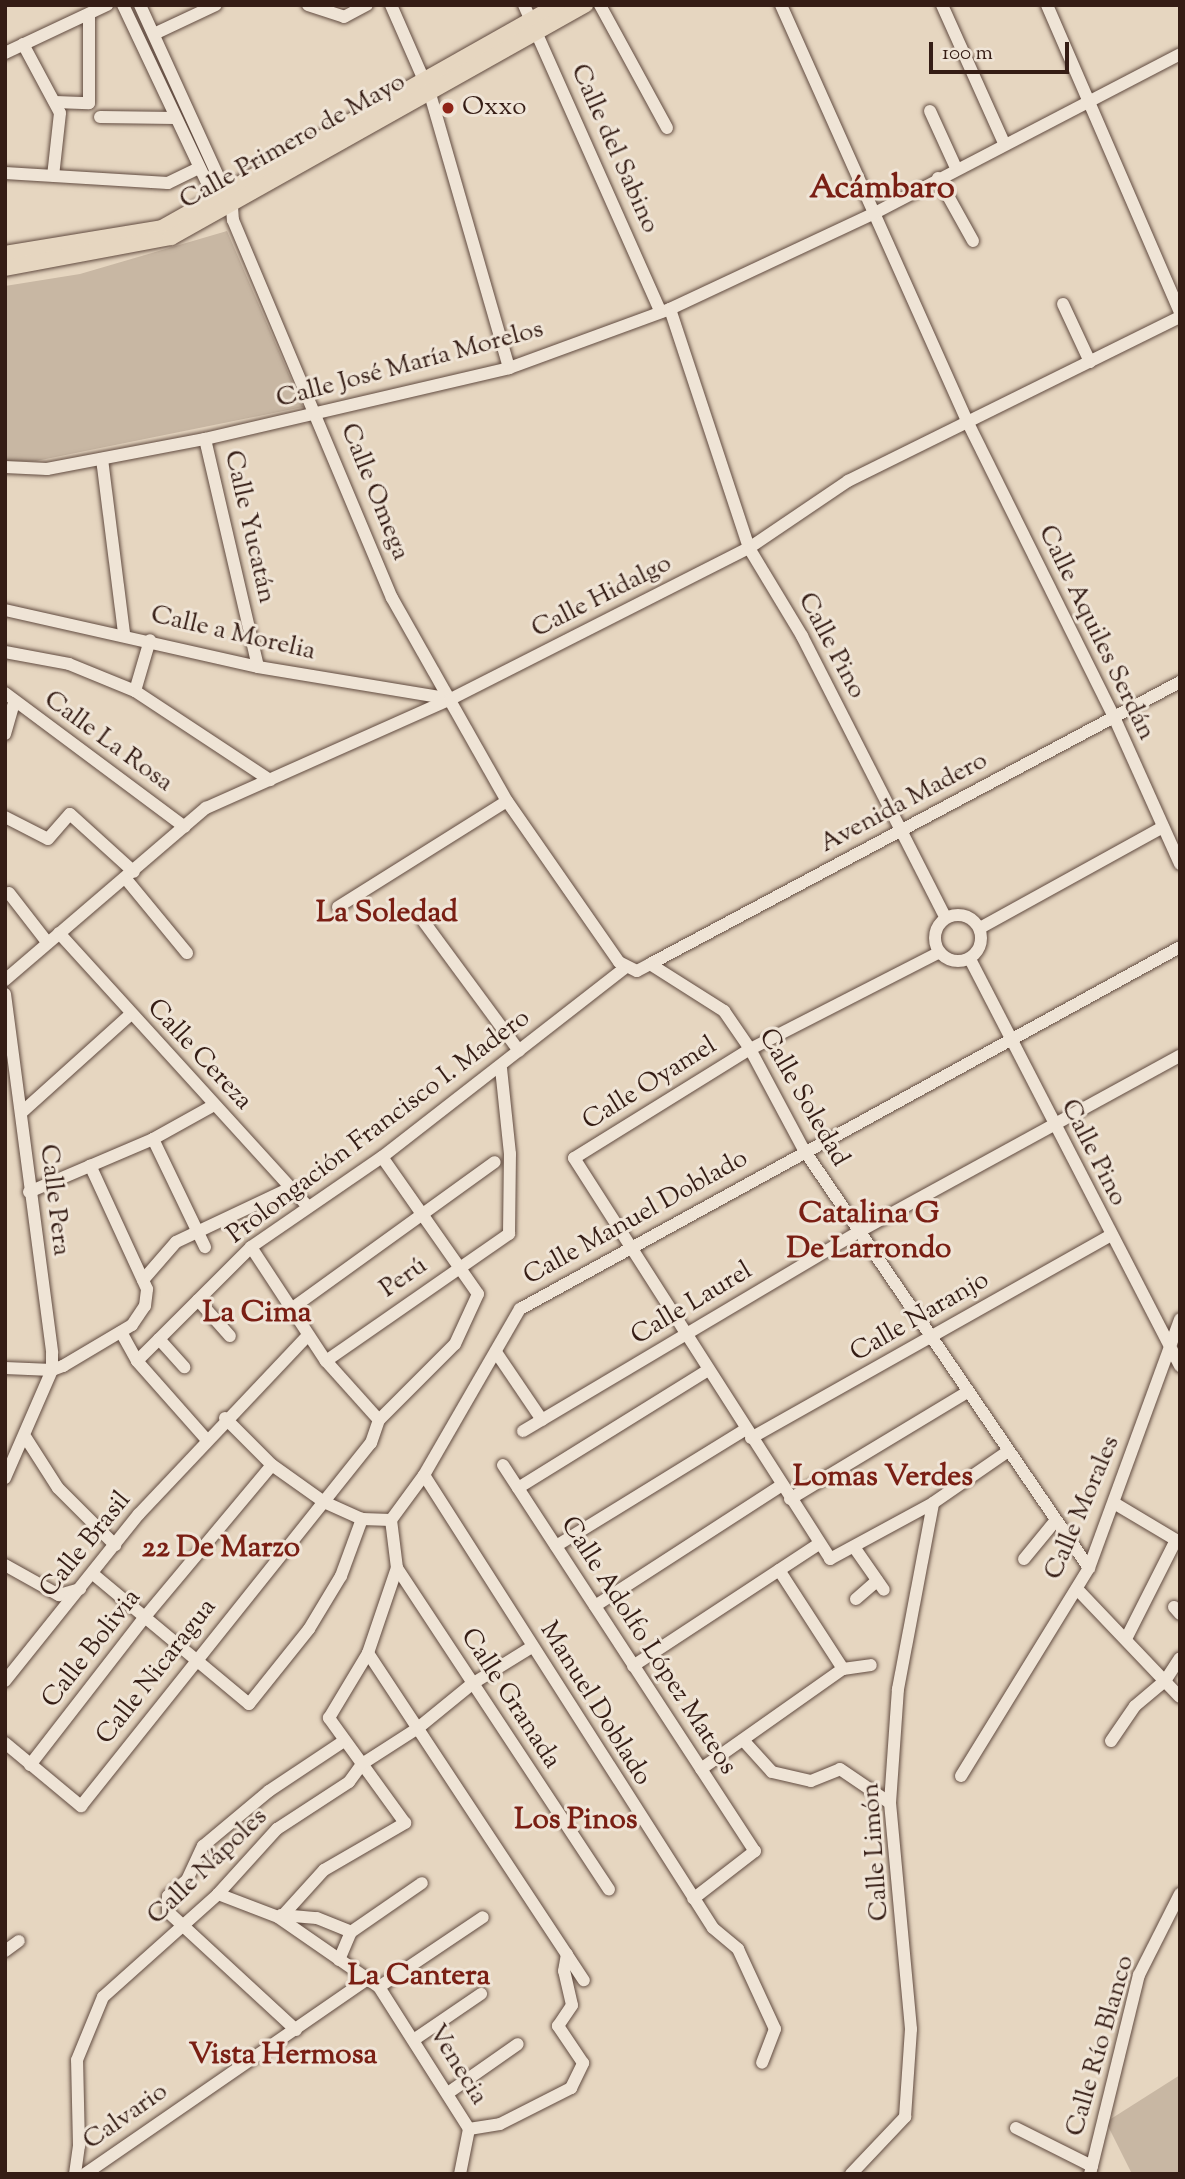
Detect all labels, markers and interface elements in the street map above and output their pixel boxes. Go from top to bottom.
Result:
scale bar [933,28,1073,72]
text: 100 m [942,39,993,69]
street label: Calle del Sabino [563,60,665,238]
street label: Calle Primero de Mayo [175,67,411,217]
place label: Oxxo [462,92,527,124]
marker: Oxxo [440,100,456,116]
district label: Acámbaro [809,170,955,210]
street label: Calle José María Morelos [273,314,547,416]
street label: Calle Omega [332,419,416,565]
street label: Calle Yucatán [216,448,282,606]
street label: Calle Aquiles Serdán [1030,520,1162,746]
street label: Calle Hidalgo [527,548,677,646]
street label: Calle Pino [790,588,872,704]
street label: Calle a Morelia [148,600,318,668]
street label: Calle La Rosa [37,685,179,799]
street label: Avenida Madero [815,746,993,860]
district label: La Soledad [316,896,458,932]
street label: Calle Cereza [140,993,258,1117]
street label: Prolongación Francisco I. Madero [221,1003,537,1251]
street label: Calle Soledad [751,1023,855,1173]
street label: Calle Oyamel [577,1030,723,1138]
street label: Calle Pino [1053,1094,1133,1212]
street label: Calle Pera [32,1143,76,1257]
street label: Calle Manuel Doblado [518,1143,754,1293]
district label: Catalina G De Larrondo [786,1197,952,1268]
street label: Perú [374,1251,434,1305]
street label: Calle Laurel [626,1256,758,1352]
street label: Calle Naranjo [845,1265,995,1369]
district label: La Cima [202,1296,312,1332]
street label: Calle Morales [1039,1431,1127,1585]
district label: Lomas Verdes [793,1460,973,1496]
street label: Calle Brasil [34,1486,138,1604]
street label: Calle Adolfo López Mateos [553,1511,743,1781]
district label: 22 De Marzo [142,1531,300,1567]
street label: Calle Bolivia [36,1583,148,1715]
street label: Calle Nicaragua [90,1593,224,1751]
street label: Manuel Doblado [532,1616,658,1792]
street label: Calle Granada [453,1623,567,1775]
street label: Calle Limón [856,1782,896,1922]
street label: Calle Nápoles [142,1802,274,1932]
district label: Los Pinos [514,1803,638,1839]
street label: Calle Río Blanco [1060,1952,1142,2140]
district label: La Cantera [348,1959,490,1995]
street label: Venecia [420,2019,494,2111]
district label: Vista Hermosa [189,2038,377,2074]
street label: Calvario [78,2077,174,2157]

